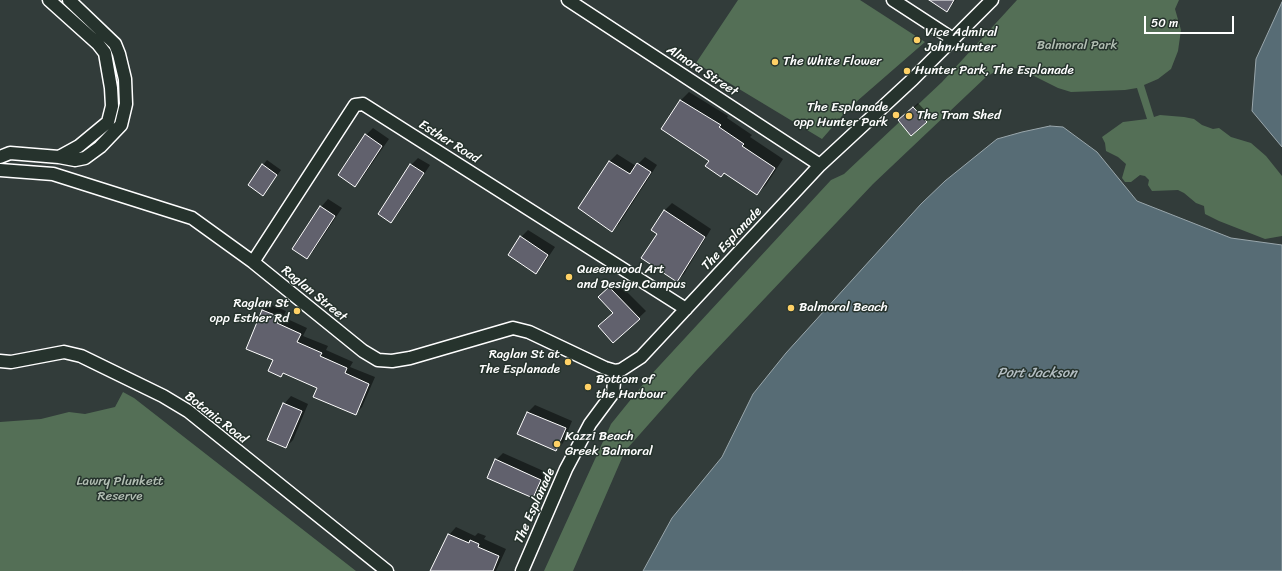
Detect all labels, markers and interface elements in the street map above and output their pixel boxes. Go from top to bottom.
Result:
scale bar [1146,8,1236,34]
text: 50 m [1151,12,1178,34]
place label: Vice Admiral John Hunter [925,25,997,56]
marker: Vice Admiral John Hunter [912,35,922,45]
park label: Balmoral Park [1037,38,1117,54]
street label: Almora Street [663,42,741,100]
place label: The White Flower [783,54,882,70]
marker: The White Flower [770,57,780,67]
place label: Hunter Park, The Esplanade [915,63,1074,79]
marker: Hunter Park, The Esplanade [902,66,912,76]
place label: The Esplanade opp Hunter Park [793,100,888,131]
place label: The Tram Shed [917,108,1001,124]
marker: The Esplanade opp Hunter Park [891,110,901,120]
marker: The Tram Shed [904,111,914,121]
street label: Esther Road [416,117,482,167]
street label: The Esplanade [699,204,765,274]
place label: Queenwood Art and Design Campus [577,262,686,293]
street label: Raglan Street [278,263,350,325]
marker: Queenwood Art and Design Campus [564,272,574,282]
place label: Raglan St opp Esther Rd [209,296,289,327]
place label: Balmoral Beach [799,300,888,316]
marker: Balmoral Beach [786,303,796,313]
marker: Raglan St opp Esther Rd [292,306,302,316]
place label: Raglan St at The Esplanade [479,347,560,378]
marker: Raglan St at The Esplanade [563,357,573,367]
water label: Port Jackson [997,365,1077,381]
place label: Bottom of the Harbour [596,372,665,403]
marker: Bottom of the Harbour [583,382,593,392]
street label: Botanic Road [182,389,250,447]
place label: Kazzi Beach Greek Balmoral [565,429,653,460]
marker: Kazzi Beach Greek Balmoral [552,439,562,449]
street label: The Esplanade [511,466,559,546]
park label: Lawry Plunkett Reserve [77,474,163,505]

